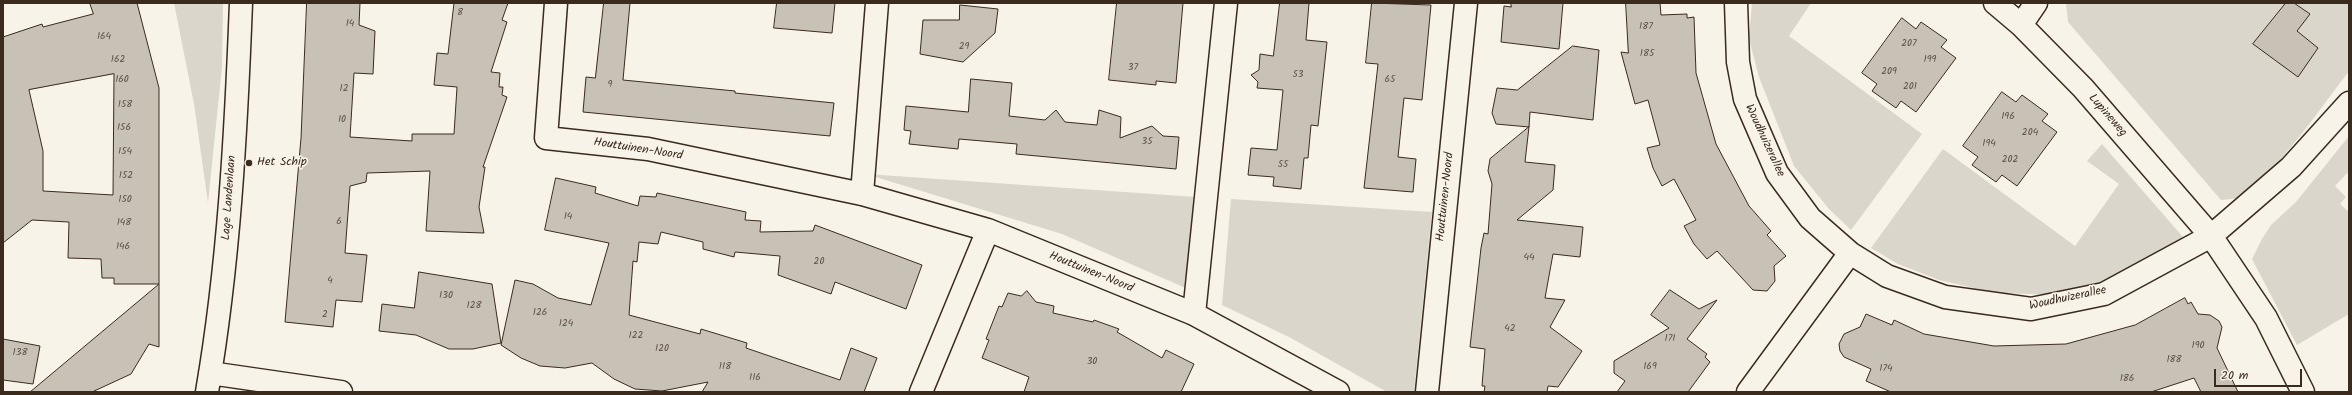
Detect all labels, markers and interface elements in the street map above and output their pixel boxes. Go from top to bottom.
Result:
house number: 8 [457,7,463,19]
house number: 14 [346,18,354,30]
house number: 187 [1639,21,1653,33]
house number: 164 [97,31,111,43]
house number: 207 [1901,38,1917,50]
house number: 29 [959,41,969,53]
house number: 185 [1640,48,1654,60]
house number: 162 [111,54,125,66]
house number: 199 [1924,54,1936,66]
house number: 37 [1128,62,1138,74]
house number: 209 [1881,66,1897,78]
house number: 53 [1292,69,1304,81]
house number: 160 [115,74,129,86]
house number: 65 [1385,74,1395,86]
house number: 9 [608,79,612,91]
house number: 201 [1903,81,1917,93]
house number: 12 [340,83,348,95]
street label: Lupineweg [2085,92,2129,140]
house number: 158 [118,99,132,111]
street label: Woudhuizerallee [1741,102,1787,180]
house number: 196 [2001,111,2015,123]
house number: 10 [338,114,346,126]
house number: 156 [117,122,131,134]
house number: 204 [2022,127,2038,139]
street label: Houttuinen-Noord [593,136,683,164]
house number: 35 [1141,136,1153,148]
house number: 194 [1982,138,1996,150]
house number: 154 [118,146,132,158]
street label: Houttuinen-Noord [1434,152,1458,242]
house number: 202 [2002,154,2018,166]
street label: Lage Landenlaan [220,155,240,241]
place label: Het Schip [257,156,307,170]
marker: Het Schip [244,158,254,168]
house number: 55 [1278,159,1288,171]
house number: 152 [119,170,133,182]
house number: 150 [118,194,132,206]
house number: 14 [564,211,572,223]
house number: 6 [336,216,342,228]
house number: 148 [117,217,131,229]
house number: 146 [116,241,130,253]
street label: Houttuinen-Noord [1047,250,1135,296]
house number: 44 [1523,252,1535,264]
house number: 20 [814,256,824,268]
house number: 4 [327,275,333,287]
street label: Woudhuizerallee [2028,284,2108,314]
house number: 130 [439,290,453,302]
house number: 128 [467,300,481,312]
house number: 126 [533,307,547,319]
house number: 2 [322,309,328,321]
house number: 124 [559,318,573,330]
house number: 42 [1504,323,1516,335]
house number: 122 [629,330,643,342]
house number: 171 [1665,333,1675,345]
house number: 190 [2191,340,2205,352]
house number: 120 [655,343,669,355]
house number: 138 [13,347,27,359]
house number: 188 [2166,354,2182,366]
house number: 30 [1087,356,1097,368]
house number: 118 [719,361,731,373]
house number: 169 [1643,361,1657,373]
scale bar [2216,361,2304,387]
house number: 174 [1879,363,1893,375]
text: 20 m [2221,366,2248,385]
house number: 116 [749,372,761,384]
house number: 186 [2120,373,2134,385]

